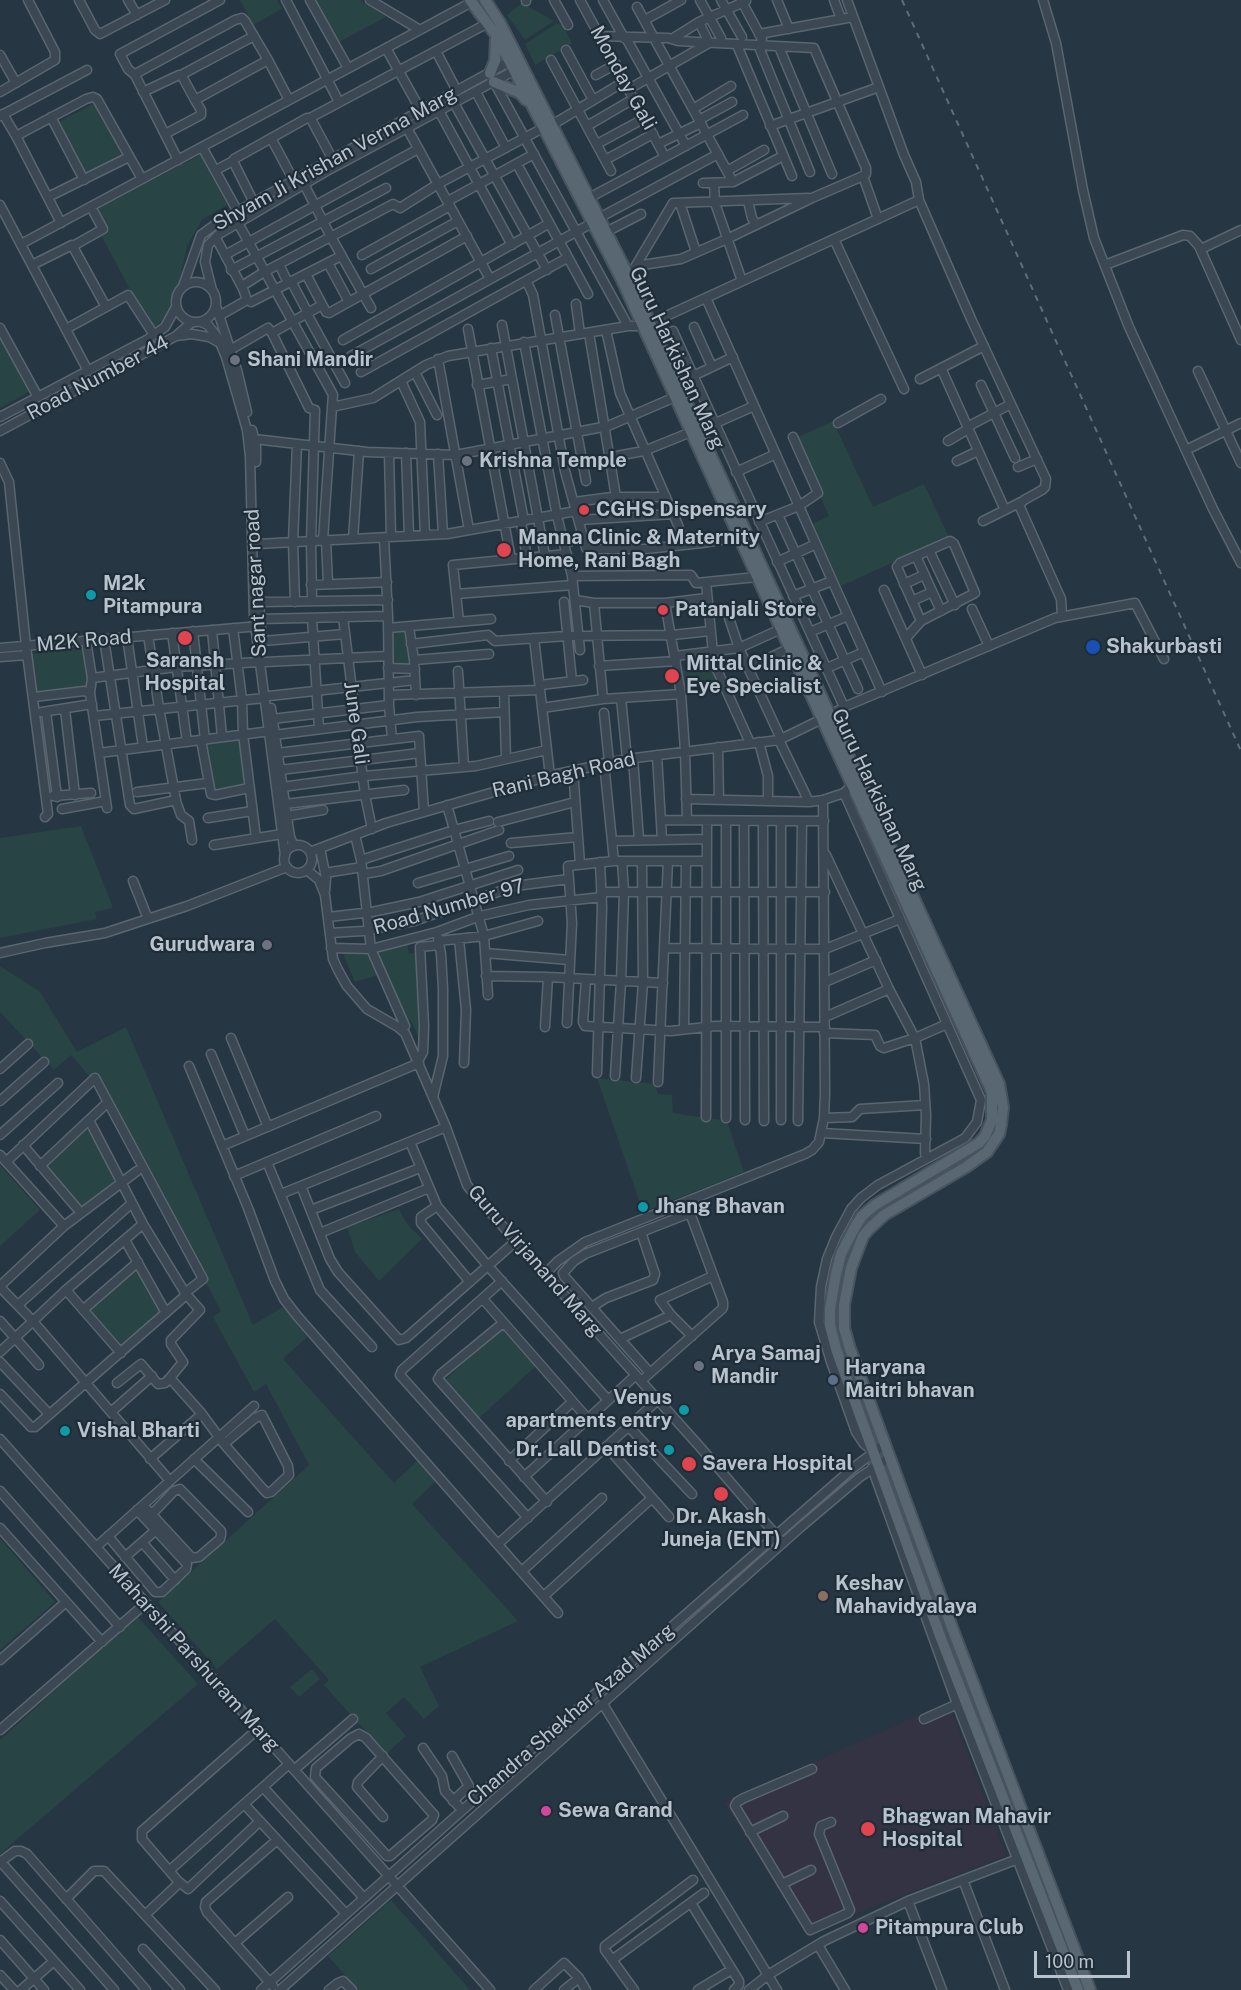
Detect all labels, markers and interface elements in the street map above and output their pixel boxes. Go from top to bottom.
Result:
street label: Monday Gali [585,22,661,134]
street label: Shyam Ji Krishan Verma Marg [209,82,461,236]
street label: Guru Harkishan Marg [624,263,730,453]
street label: Road Number 44 [23,330,173,426]
place label: Shani Mandir [247,348,373,372]
marker: Shani Mandir [228,353,242,367]
place label: Krishna Temple [479,449,627,473]
marker: Krishna Temple [460,454,474,468]
place label: CGHS Dispensary [596,498,767,522]
marker: CGHS Dispensary [577,503,591,517]
street label: Sant nagar road [240,508,272,658]
place label: Manna Clinic & Maternity Home, Rani Bagh [518,526,760,573]
marker: Manna Clinic & Maternity Home, Rani Bagh [495,541,513,559]
place label: M2k Pitampura [103,572,202,619]
marker: M2k Pitampura [84,588,98,602]
place label: Patanjali Store [675,598,816,622]
marker: Patanjali Store [656,603,670,617]
street label: M2K Road [35,625,133,657]
marker: Saransh Hospital [176,629,194,647]
place label: Shakurbasti [1106,635,1222,659]
marker: Shakurbasti [1084,638,1102,656]
place label: Saransh Hospital [145,649,225,696]
place label: Mittal Clinic & Eye Specialist [686,652,823,699]
marker: Mittal Clinic & Eye Specialist [663,667,681,685]
street label: June Gali [338,680,374,766]
street label: Guru Harkishan Marg [826,705,932,895]
street label: Rani Bagh Road [490,747,638,803]
street label: Road Number 97 [371,874,527,940]
place label: Gurudwara [149,933,255,957]
marker: Gurudwara [260,938,274,952]
street label: Guru Virjanand Marg [463,1180,607,1342]
place label: Jhang Bhavan [655,1195,785,1219]
marker: Jhang Bhavan [636,1200,650,1214]
place label: Arya Samaj Mandir [711,1342,821,1389]
place label: Haryana Maitri bhavan [845,1356,975,1403]
marker: Arya Samaj Mandir [692,1359,706,1373]
marker: Haryana Maitri bhavan [826,1373,840,1387]
place label: Venus apartments entry [505,1386,672,1433]
marker: Venus apartments entry [677,1403,691,1417]
place label: Vishal Bharti [77,1419,200,1443]
marker: Vishal Bharti [58,1424,72,1438]
place label: Dr. Lall Dentist [516,1438,657,1462]
marker: Dr. Lall Dentist [662,1443,676,1457]
place label: Savera Hospital [702,1452,853,1476]
marker: Savera Hospital [680,1455,698,1473]
marker: Dr. Akash Juneja (ENT) [712,1485,730,1503]
place label: Dr. Akash Juneja (ENT) [661,1505,781,1552]
street label: Maharshi Parshuram Marg [103,1559,285,1757]
place label: Keshav Mahavidyalaya [835,1572,977,1619]
marker: Keshav Mahavidyalaya [816,1589,830,1603]
street label: Chandra Shekhar Azad Marg [463,1619,679,1811]
place label: Sewa Grand [558,1799,673,1823]
marker: Sewa Grand [539,1804,553,1818]
place label: Bhagwan Mahavir Hospital [882,1805,1051,1852]
marker: Bhagwan Mahavir Hospital [859,1820,877,1838]
place label: Pitampura Club [875,1916,1024,1940]
marker: Pitampura Club [856,1921,870,1935]
scale bar [1037,1939,1133,1977]
text: 100 m [1045,1951,1094,1972]

